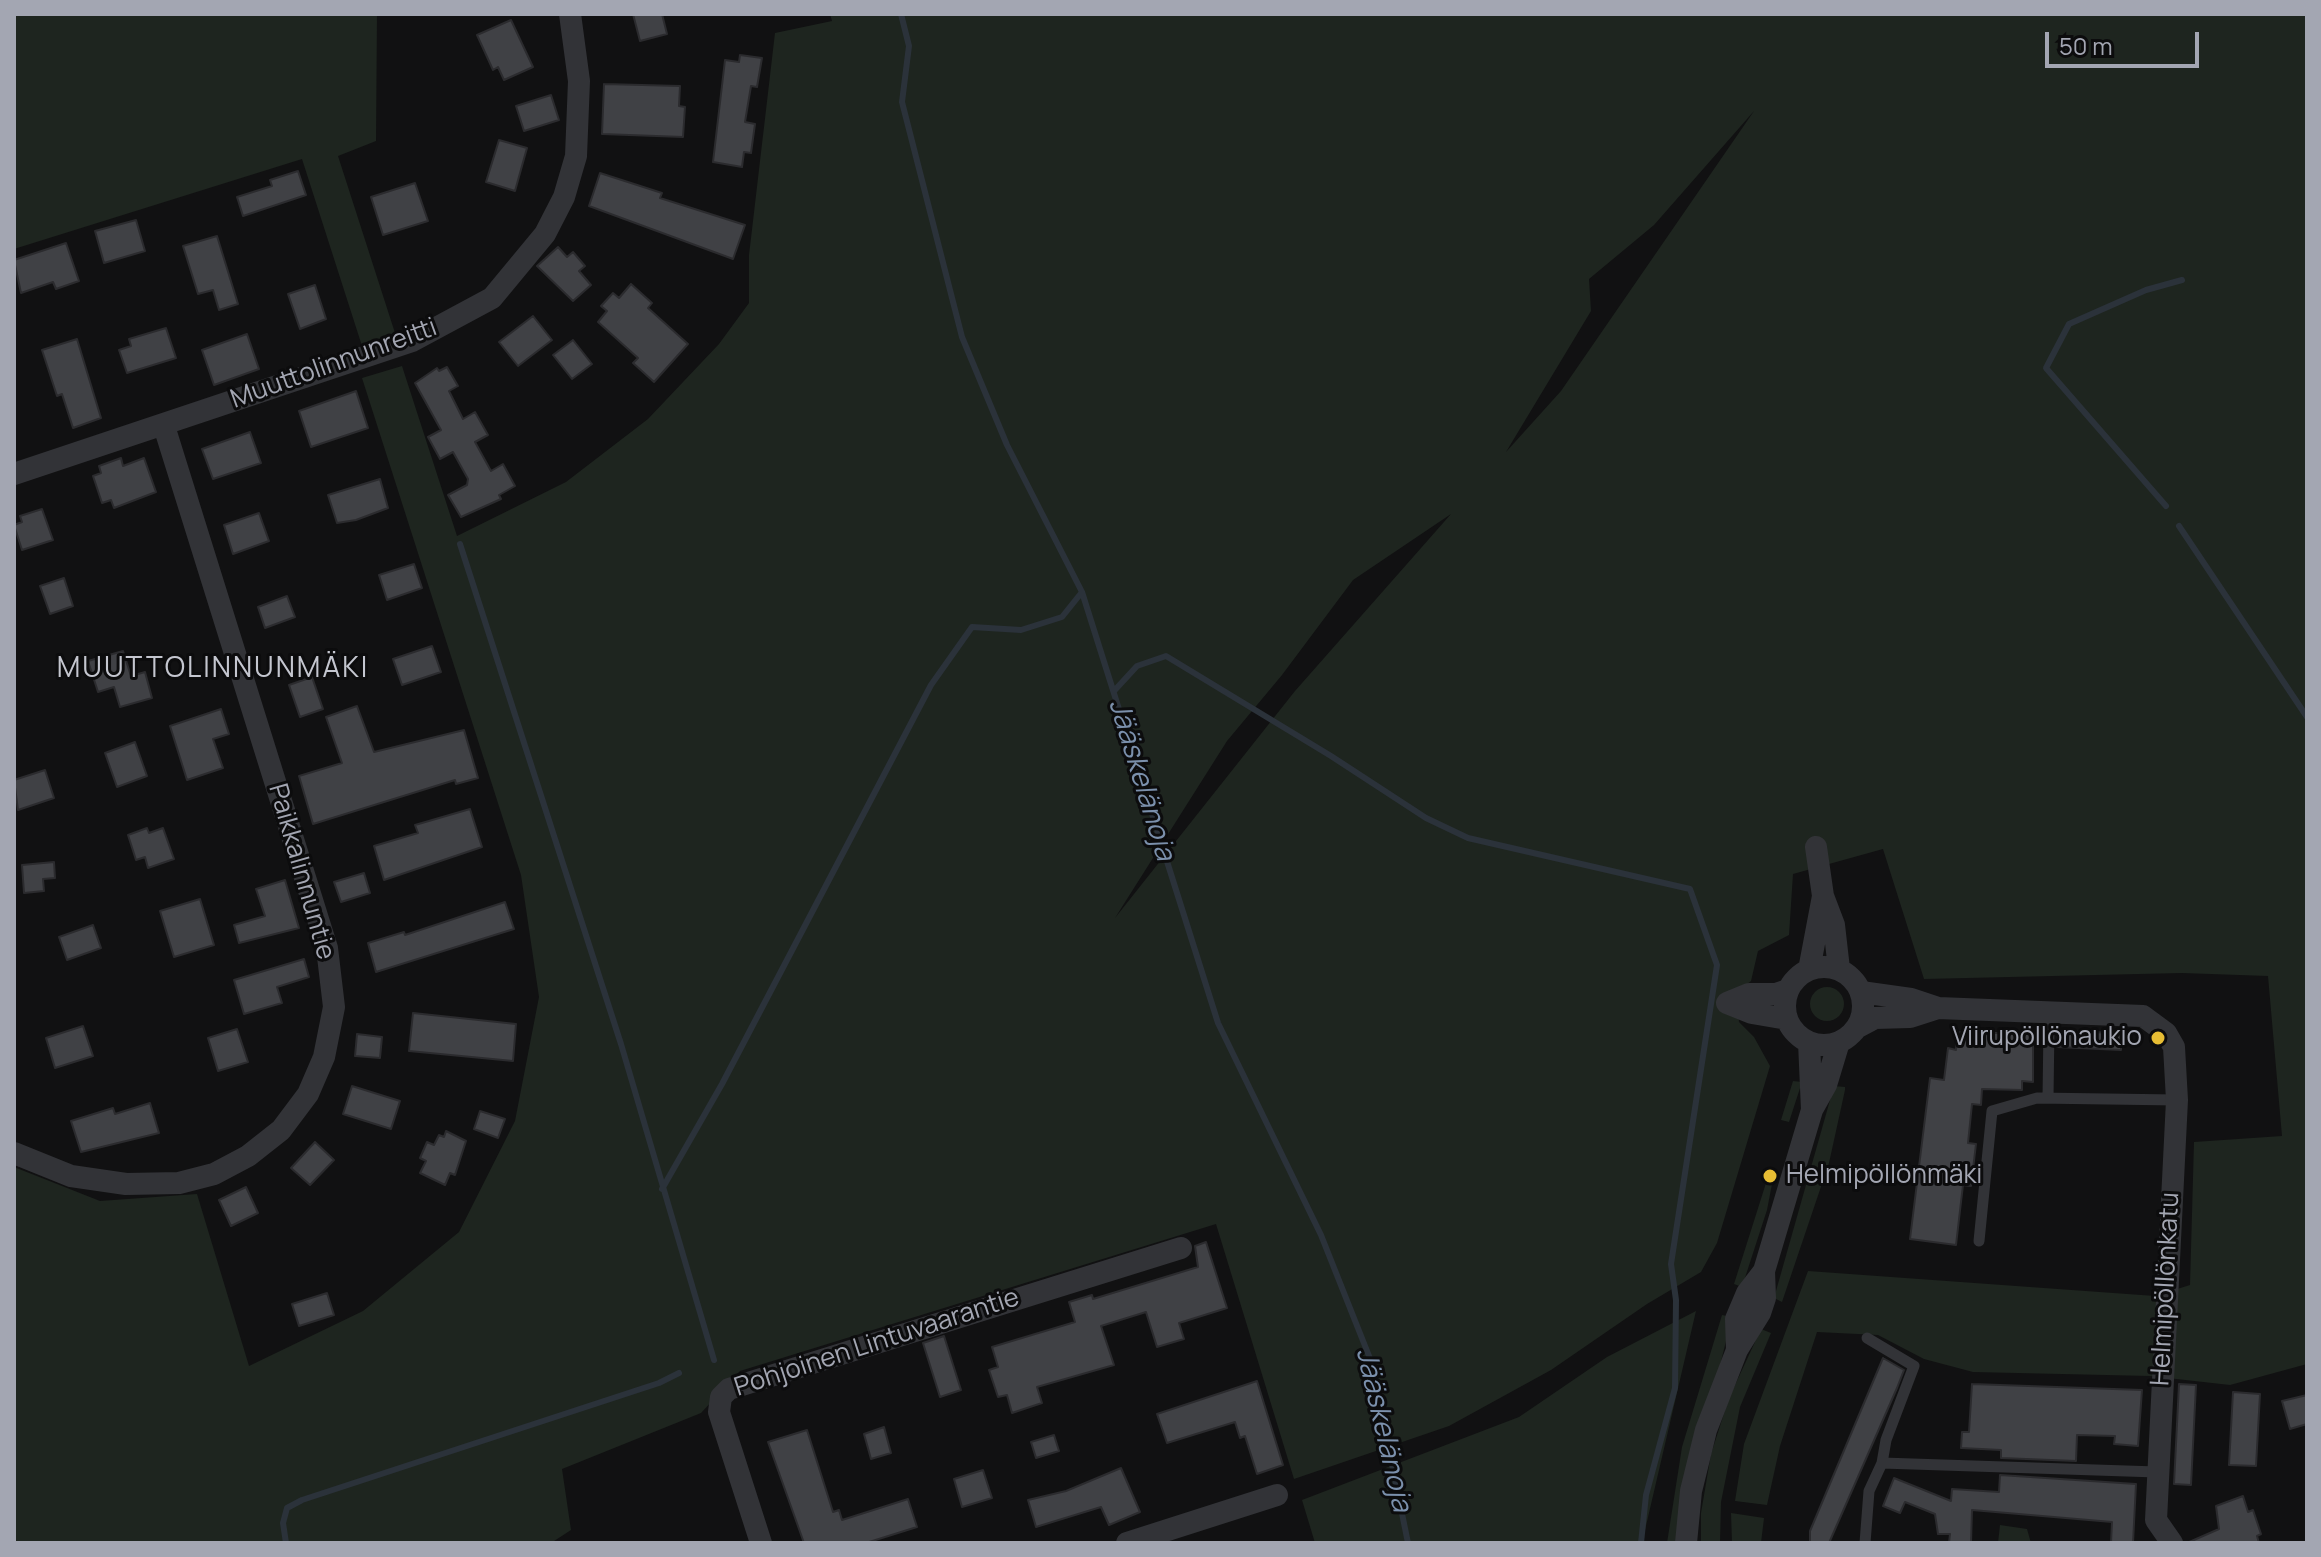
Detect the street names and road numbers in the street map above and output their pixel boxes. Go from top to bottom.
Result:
street label: Muuttolinnunreitti [227,312,441,416]
street label: Paikkalinnuntie [261,780,341,964]
street label: Helmipöllönkatu [2145,1191,2187,1387]
street label: Pohjoinen Lintuvaarantie [731,1282,1023,1404]

